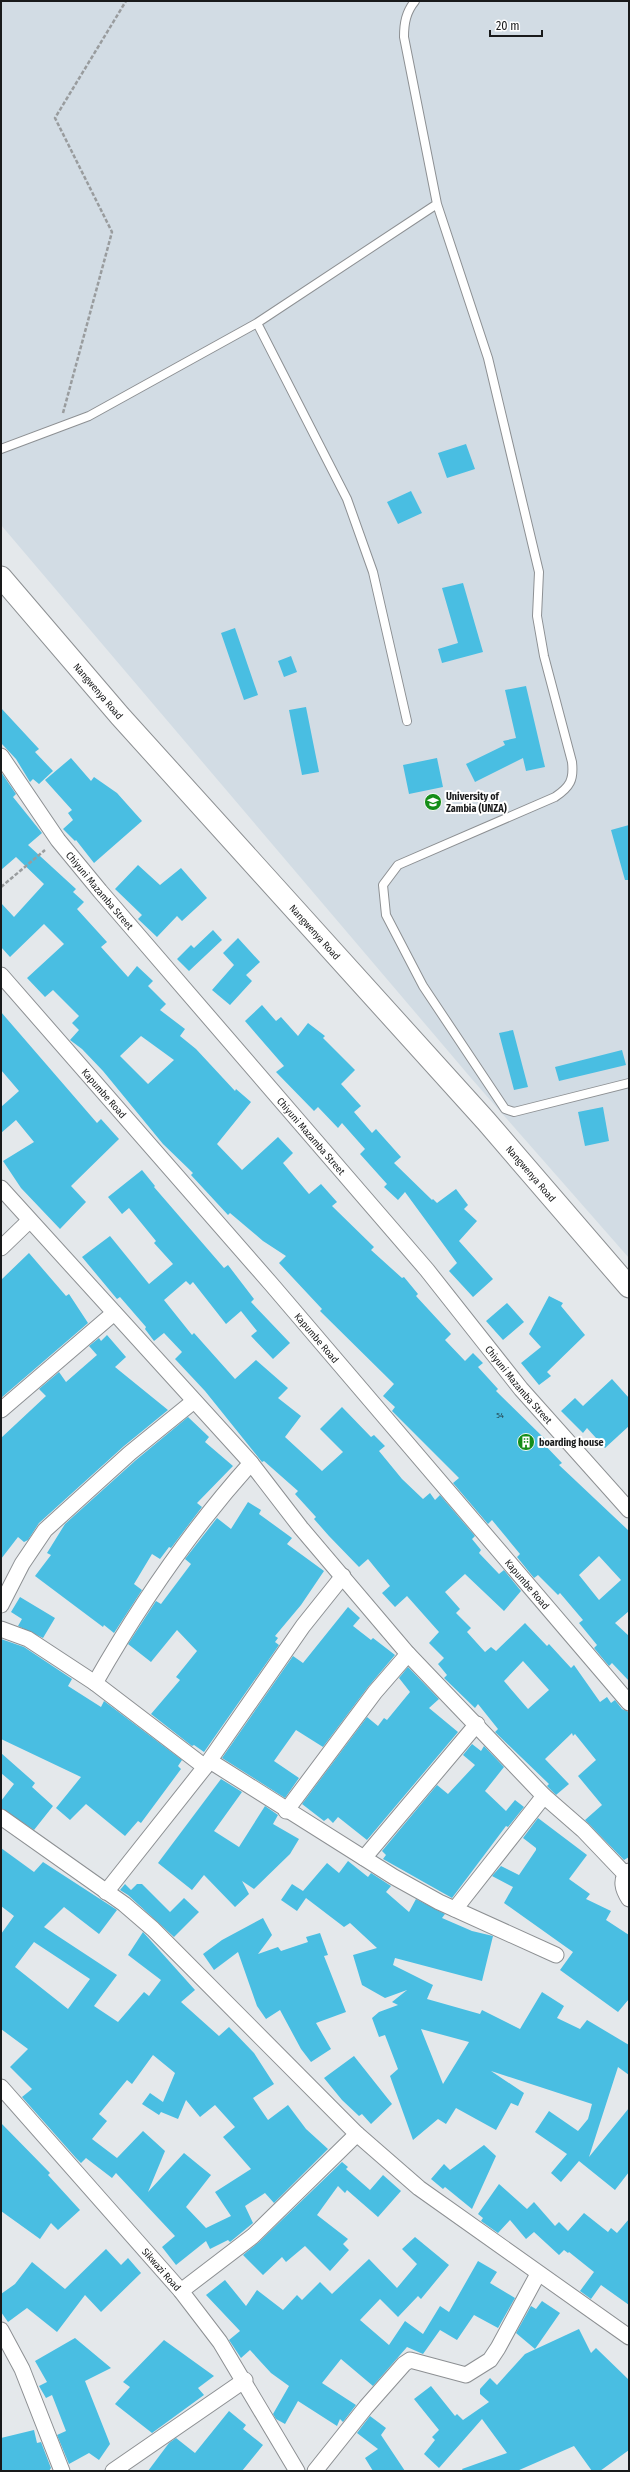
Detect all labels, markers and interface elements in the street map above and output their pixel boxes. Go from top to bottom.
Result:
scale bar [490,12,542,38]
text: 20 m [496,19,520,33]
street label: Nangwenya Road [70,661,125,722]
place label: University of Zambia (UNZA) [446,791,507,815]
school or university icon: University of Zambia (UNZA) [423,792,443,812]
street label: Chiyuni Mazamba Street [63,849,136,933]
street label: Nangwenya Road [286,903,342,963]
street label: Kapumbe Road [79,1067,128,1121]
street label: Chiyuni Mazamba Street [274,1095,348,1178]
street label: Nangwenya Road [503,1144,558,1204]
street label: Kapumbe Road [292,1311,341,1366]
street label: Chiyuni Mazamba Street [482,1344,555,1427]
house number: 54 [496,1411,504,1420]
building icon: boarding house [516,1432,536,1452]
place label: boarding house [539,1437,604,1449]
street label: Kapumbe Road [502,1557,551,1612]
street label: Sikwazi Road [139,2246,183,2294]

